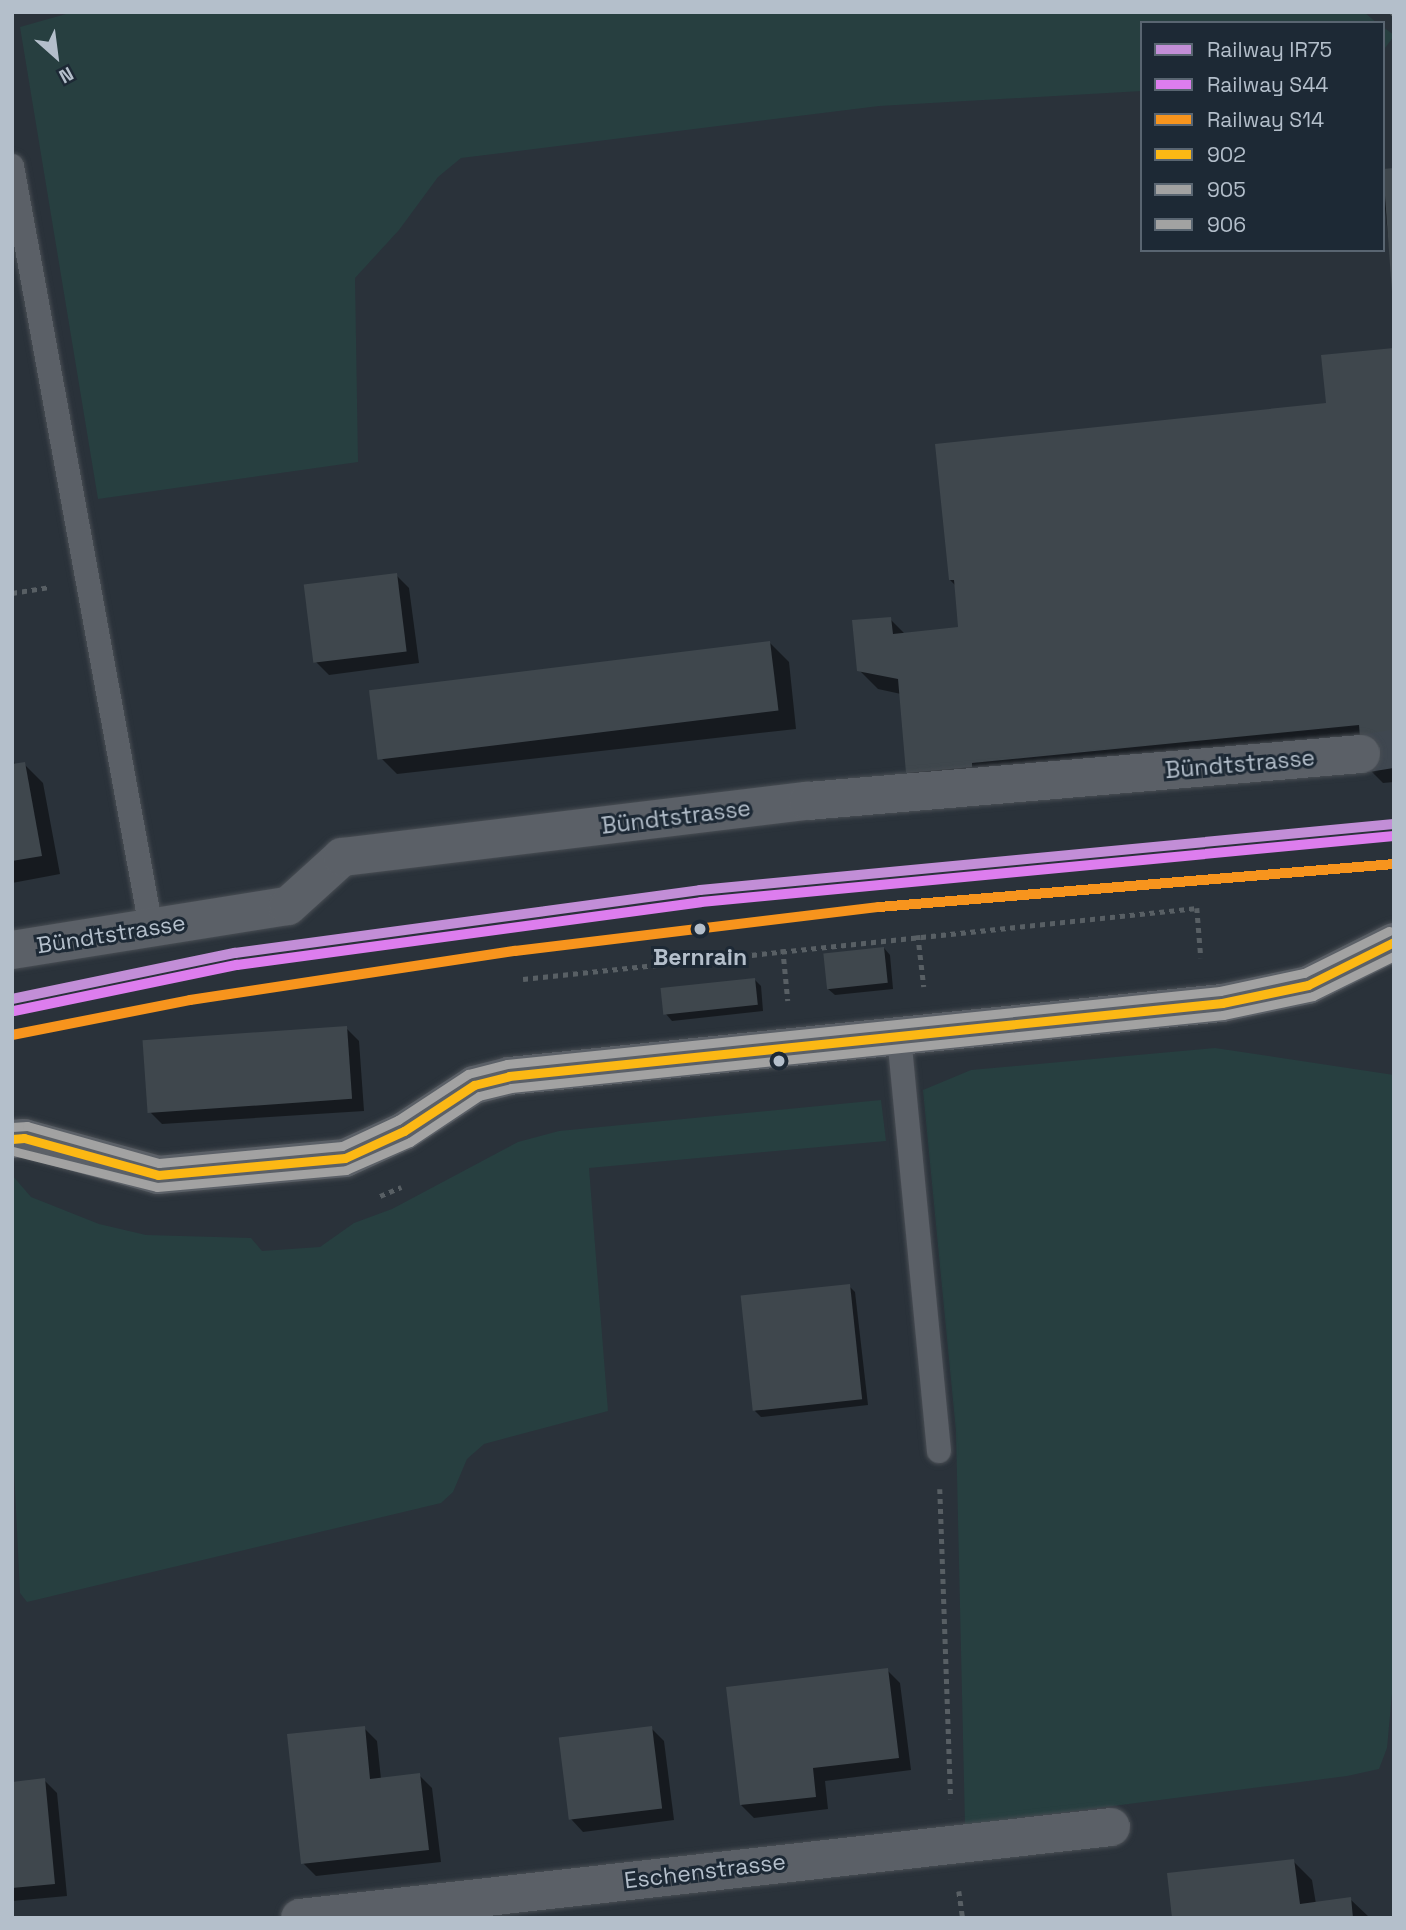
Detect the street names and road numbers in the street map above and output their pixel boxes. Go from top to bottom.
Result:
street label: Bündtstrasse [1164,744,1316,784]
street label: Bündtstrasse [600,794,752,840]
street label: Bündtstrasse [35,909,187,959]
street label: Eschenstrasse [623,1847,787,1895]

